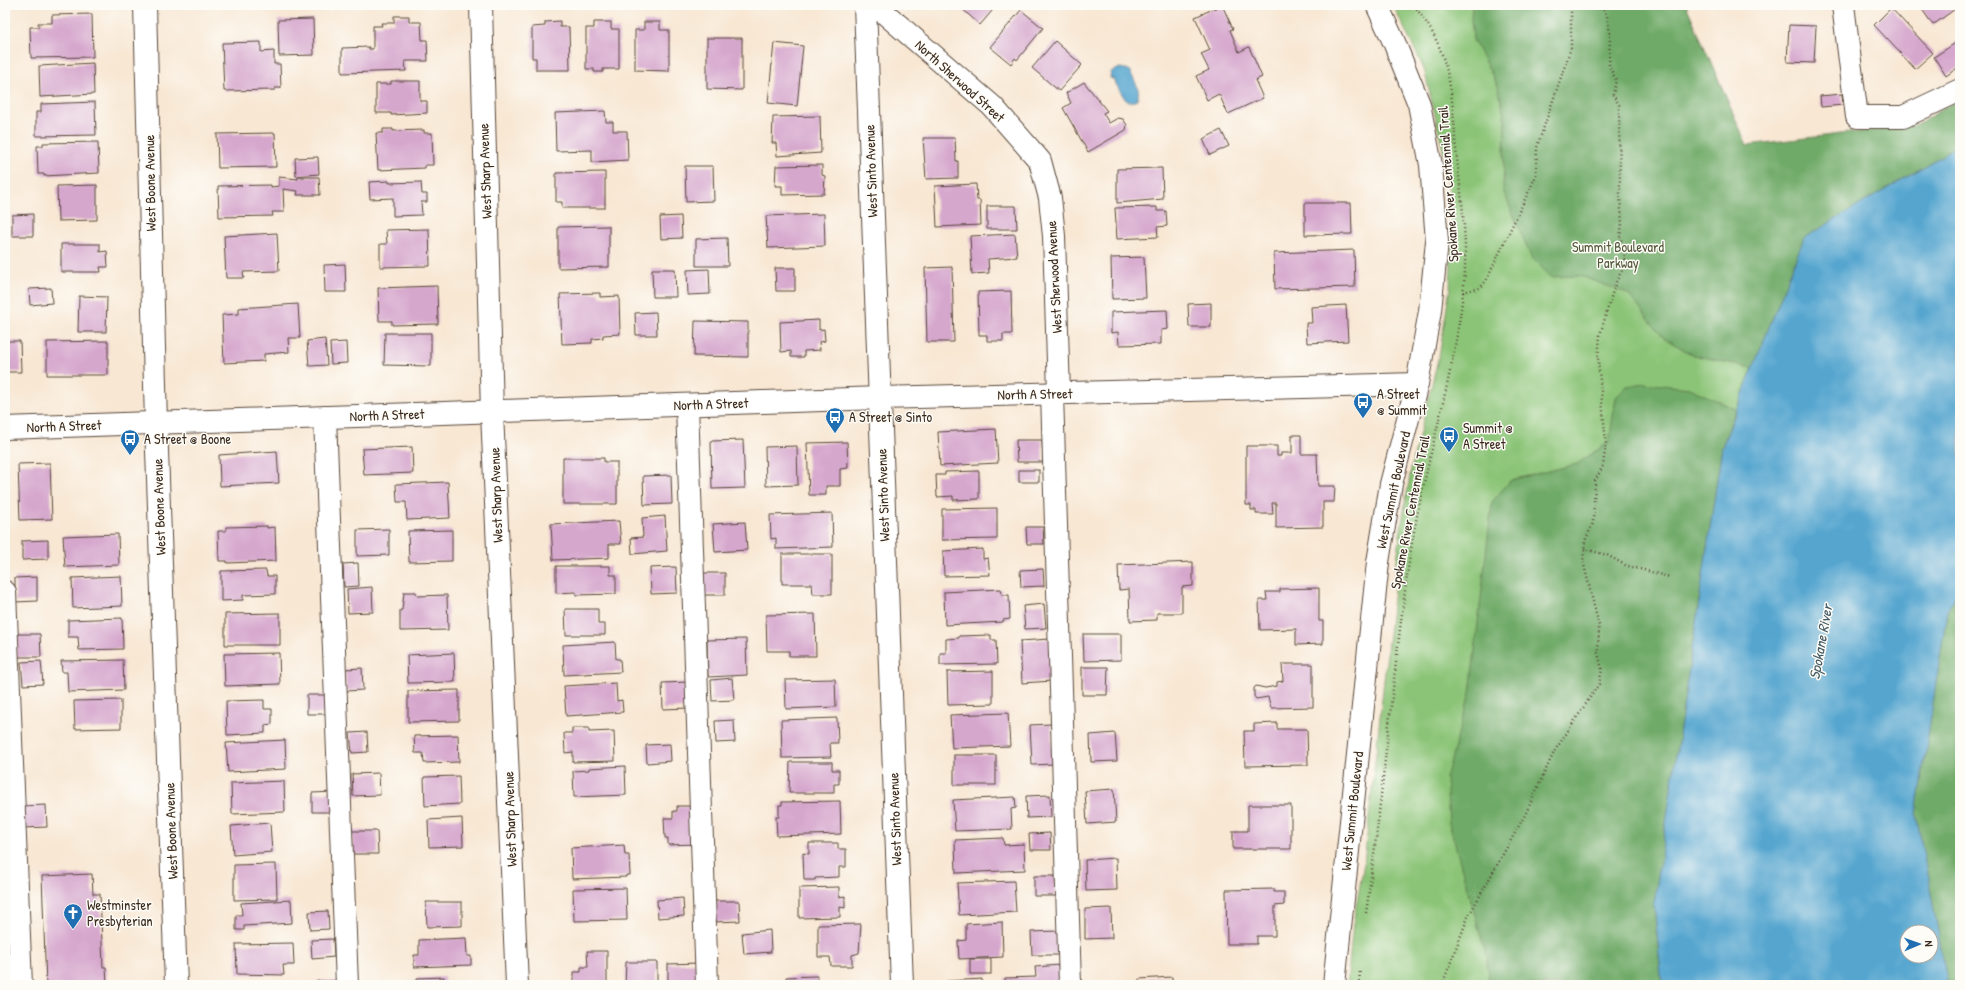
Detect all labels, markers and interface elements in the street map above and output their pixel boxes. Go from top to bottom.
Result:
street label: North Sherwood Street [911,35,1009,126]
street label: Spokane River Centennial Trail [1433,105,1463,263]
street label: West Sharp Avenue [473,122,497,219]
street label: West Sinto Avenue [859,124,882,218]
street label: West Boone Avenue [139,134,160,231]
street label: West Sherwood Avenue [1041,220,1066,334]
park label: Summit Boulevard Parkway [1572,237,1664,273]
street label: North A Street [997,383,1073,404]
place label: A Street @ Summit [1377,384,1427,419]
bus stop icon: A Street @ Summit [1352,391,1374,419]
street label: North A Street [673,393,749,414]
street label: North A Street [349,404,425,425]
bus stop icon: A Street @ Sinto [824,406,846,434]
place label: A Street @ Sinto [849,407,932,426]
street label: North A Street [26,415,102,436]
place label: Summit @ A Street [1463,418,1513,453]
bus stop icon: Summit @ A Street [1438,425,1460,453]
bus stop icon: A Street @ Boone [119,428,141,456]
place label: A Street @ Boone [144,429,231,448]
street label: West Summit Boulevard [1371,429,1414,550]
street label: Spokane River Centennial Trail [1385,433,1435,591]
street label: West Sharp Avenue [484,446,508,543]
street label: West Sinto Avenue [871,448,894,542]
street label: West Boone Avenue [147,458,170,556]
water label: Spokane River [1804,601,1838,681]
street label: West Summit Boulevard [1336,750,1367,871]
street label: West Sharp Avenue [498,770,522,867]
street label: West Sinto Avenue [883,772,906,866]
street label: West Boone Avenue [159,782,182,880]
place label: Westminster Presbyterian [87,895,153,931]
church icon: Westminster Presbyterian [62,902,84,930]
north arrow [1899,924,1939,964]
text: N [1922,940,1936,947]

